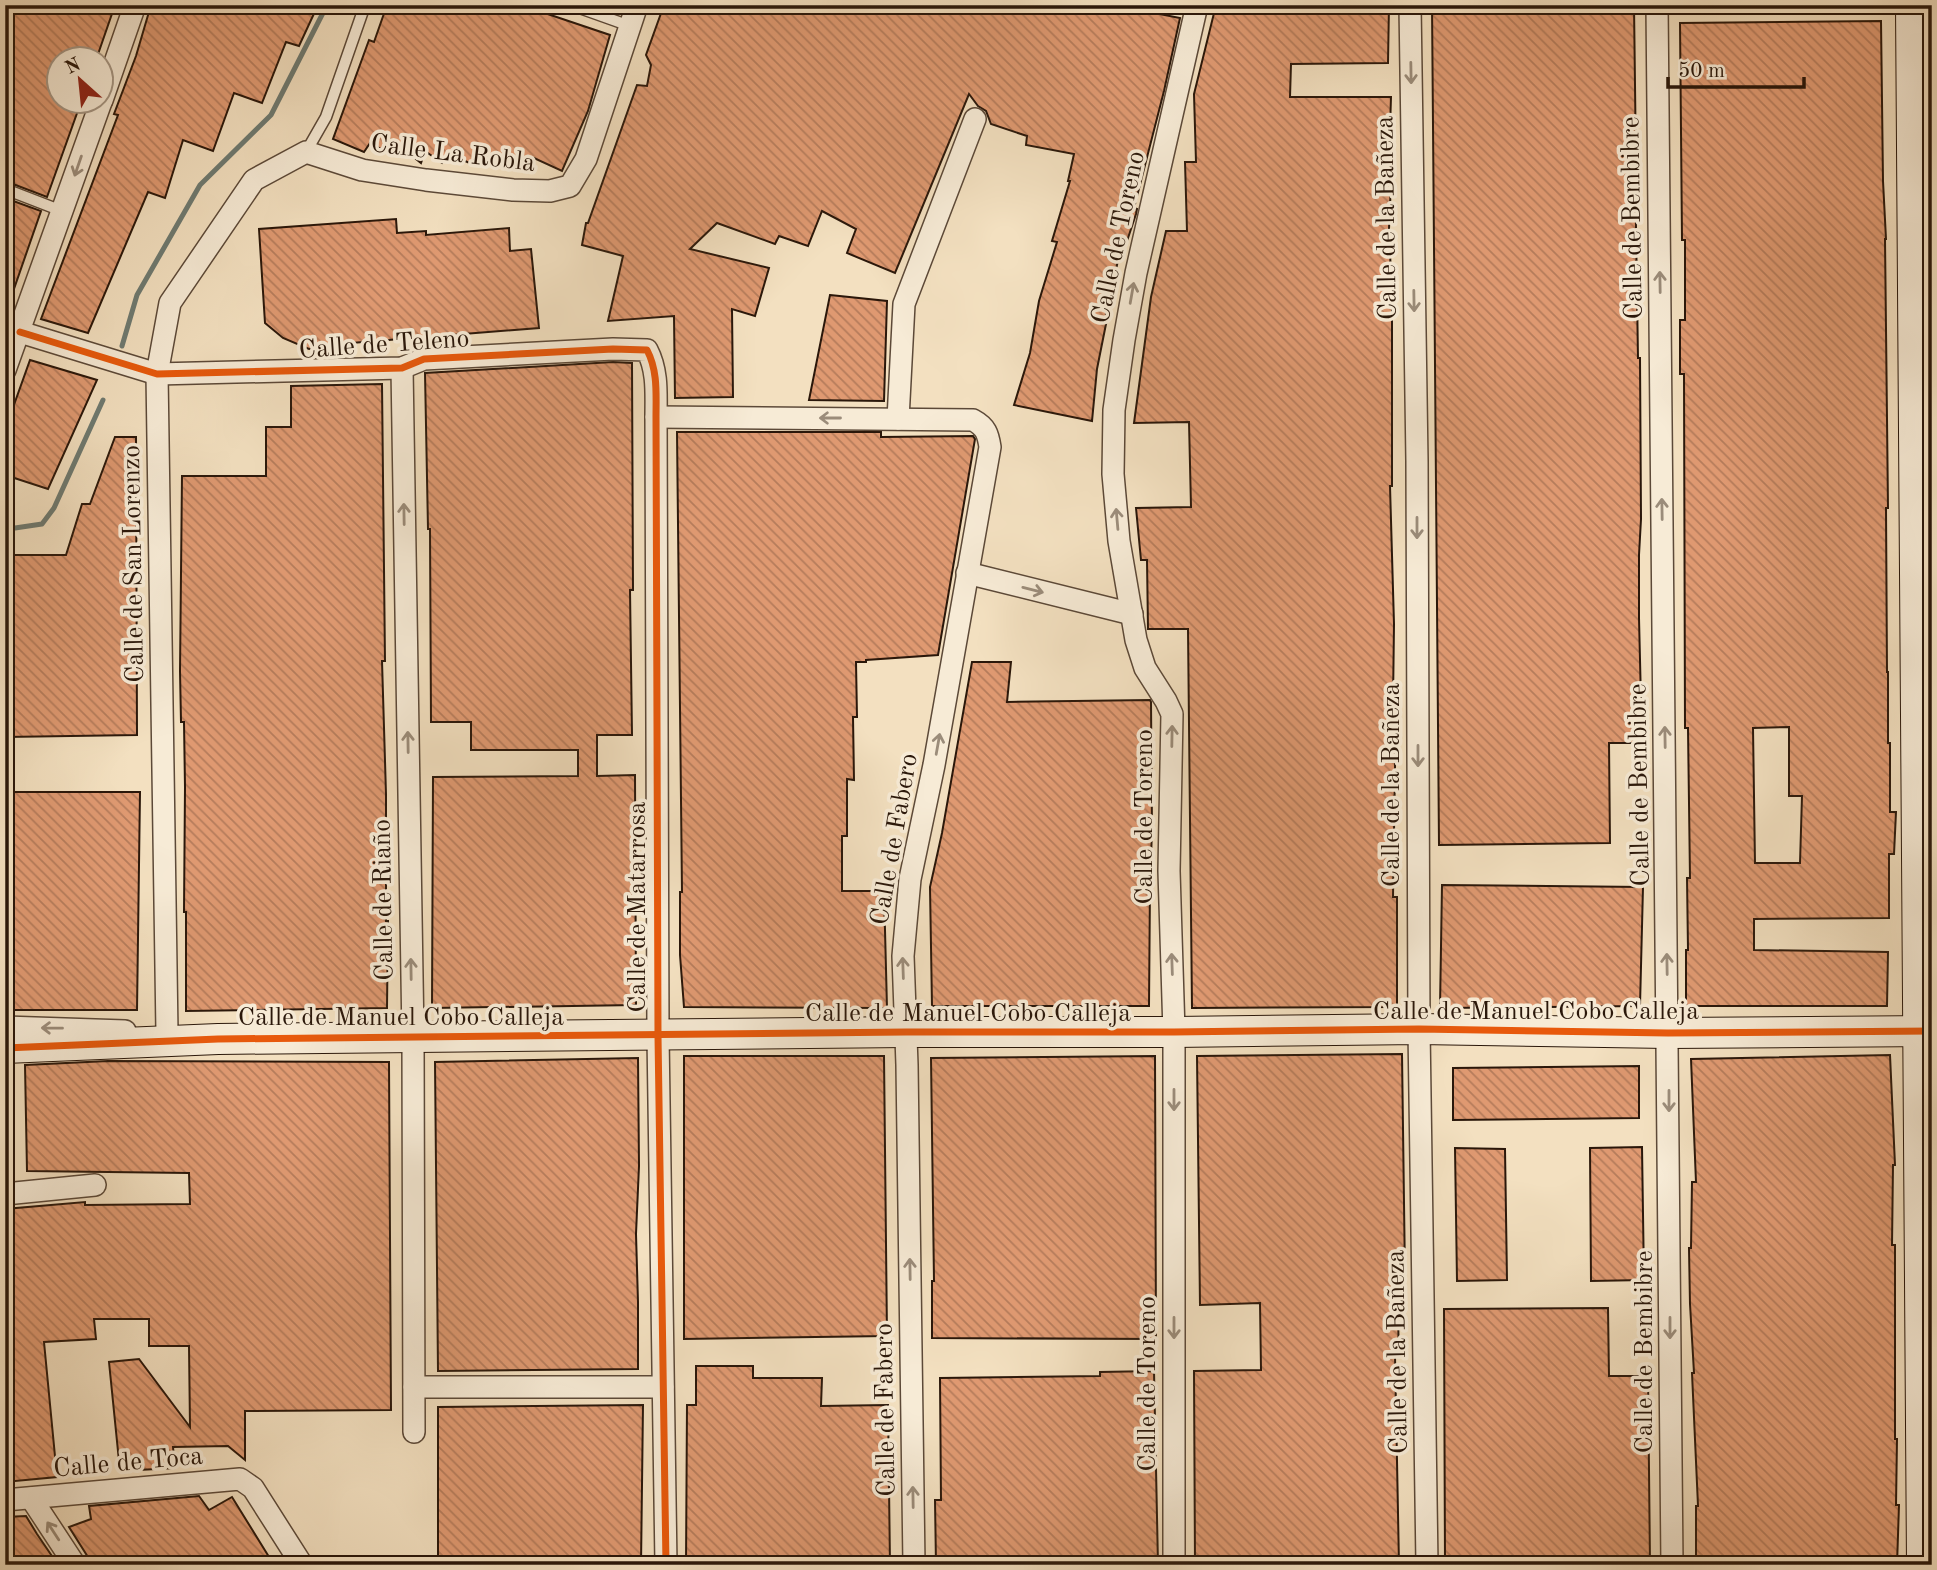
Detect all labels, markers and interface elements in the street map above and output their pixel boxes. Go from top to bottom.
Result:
north arrow [46,46,116,116]
scale bar [1668,46,1804,90]
text: N [63,55,85,79]
text: 50 m [1678,61,1725,82]
one-way arrow [1404,62,1418,85]
street label: Calle de la Bañeza [1372,115,1402,320]
street label: Calle de Bembibre [1618,116,1648,320]
street label: Calle La Robla [369,131,537,177]
street label: Calle de Toreno [1088,149,1150,326]
one-way arrow [71,154,83,176]
one-way arrow [1653,271,1667,294]
one-way arrow [1126,282,1140,305]
one-way arrow [1407,289,1421,312]
street label: Calle de Teleno [298,326,470,364]
one-way arrow [819,411,842,425]
street label: Calle de San Lorenzo [119,445,149,683]
one-way arrow [1656,498,1669,521]
one-way arrow [397,503,411,526]
one-way arrow [1110,509,1123,531]
one-way arrow [1410,517,1424,540]
one-way arrow [1022,584,1044,597]
street label: Calle de la Bañeza [1379,683,1405,887]
street label: Calle de Bembibre [1625,683,1655,887]
one-way arrow [1165,725,1179,748]
one-way arrow [1658,726,1672,749]
street label: Calle de Toreno [1132,729,1158,905]
one-way arrow [401,730,414,753]
one-way arrow [931,733,945,756]
one-way arrow [1411,744,1424,767]
street label: Calle de Fabero [867,751,923,927]
street label: Calle de Matarrosa [625,801,651,1013]
street label: Calle de Riaño [370,819,398,981]
one-way arrow [1166,953,1179,976]
one-way arrow [1661,953,1674,976]
one-way arrow [897,957,910,980]
one-way arrow [405,958,418,981]
street label: Calle de Manuel Cobo Calleja [1373,999,1699,1025]
street label: Calle de Manuel Cobo Calleja [805,1001,1131,1027]
street label: Calle de Manuel Cobo Calleja [238,1005,564,1031]
one-way arrow [41,1022,64,1035]
one-way arrow [1167,1089,1181,1112]
one-way arrow [1662,1089,1676,1112]
street label: Calle de la Bañeza [1383,1249,1413,1454]
street label: Calle de Bembibre [1632,1250,1658,1454]
one-way arrow [903,1258,916,1281]
street label: Calle de Toreno [1135,1296,1161,1472]
one-way arrow [1167,1316,1181,1339]
one-way arrow [1664,1316,1677,1339]
street label: Calle de Fabero [871,1323,901,1497]
street label: Calle de Toca [52,1443,204,1482]
one-way arrow [906,1485,920,1508]
one-way arrow [46,1522,60,1542]

